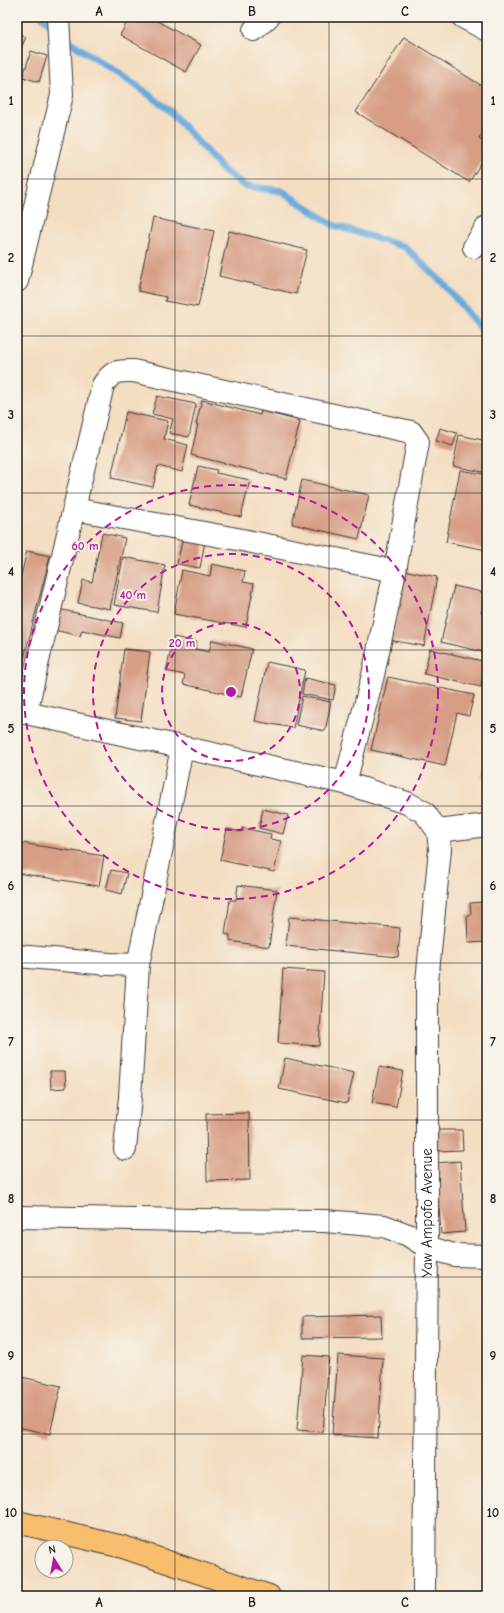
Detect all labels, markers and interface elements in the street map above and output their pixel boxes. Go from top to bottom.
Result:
text: A [95,4,103,19]
text: B [248,4,256,19]
text: C [401,4,409,19]
text: 1 [8,93,14,108]
text: 1 [490,93,496,108]
text: 2 [8,250,14,265]
text: 2 [490,250,496,265]
text: 3 [8,407,14,422]
text: 3 [490,407,496,422]
text: 60 m [72,539,98,553]
text: 4 [8,564,14,579]
text: 4 [490,564,496,579]
text: 40 m [120,588,146,602]
text: 20 m [169,636,195,650]
centre of rings [224,685,238,699]
text: 5 [8,721,15,736]
text: 5 [490,721,497,736]
text: 6 [8,878,15,893]
text: 6 [490,878,497,893]
text: 7 [8,1034,14,1049]
text: 7 [490,1034,496,1049]
street label: Yaw Ampofo Avenue [418,1148,436,1278]
text: 8 [8,1191,14,1206]
text: 8 [490,1191,496,1206]
text: 9 [8,1348,15,1363]
text: 9 [490,1348,497,1363]
text: 10 [5,1505,17,1520]
text: 10 [487,1505,499,1520]
north arrow [34,1539,74,1579]
text: N [47,1543,57,1557]
text: A [95,1595,103,1610]
text: B [248,1595,256,1610]
text: C [401,1595,409,1610]

